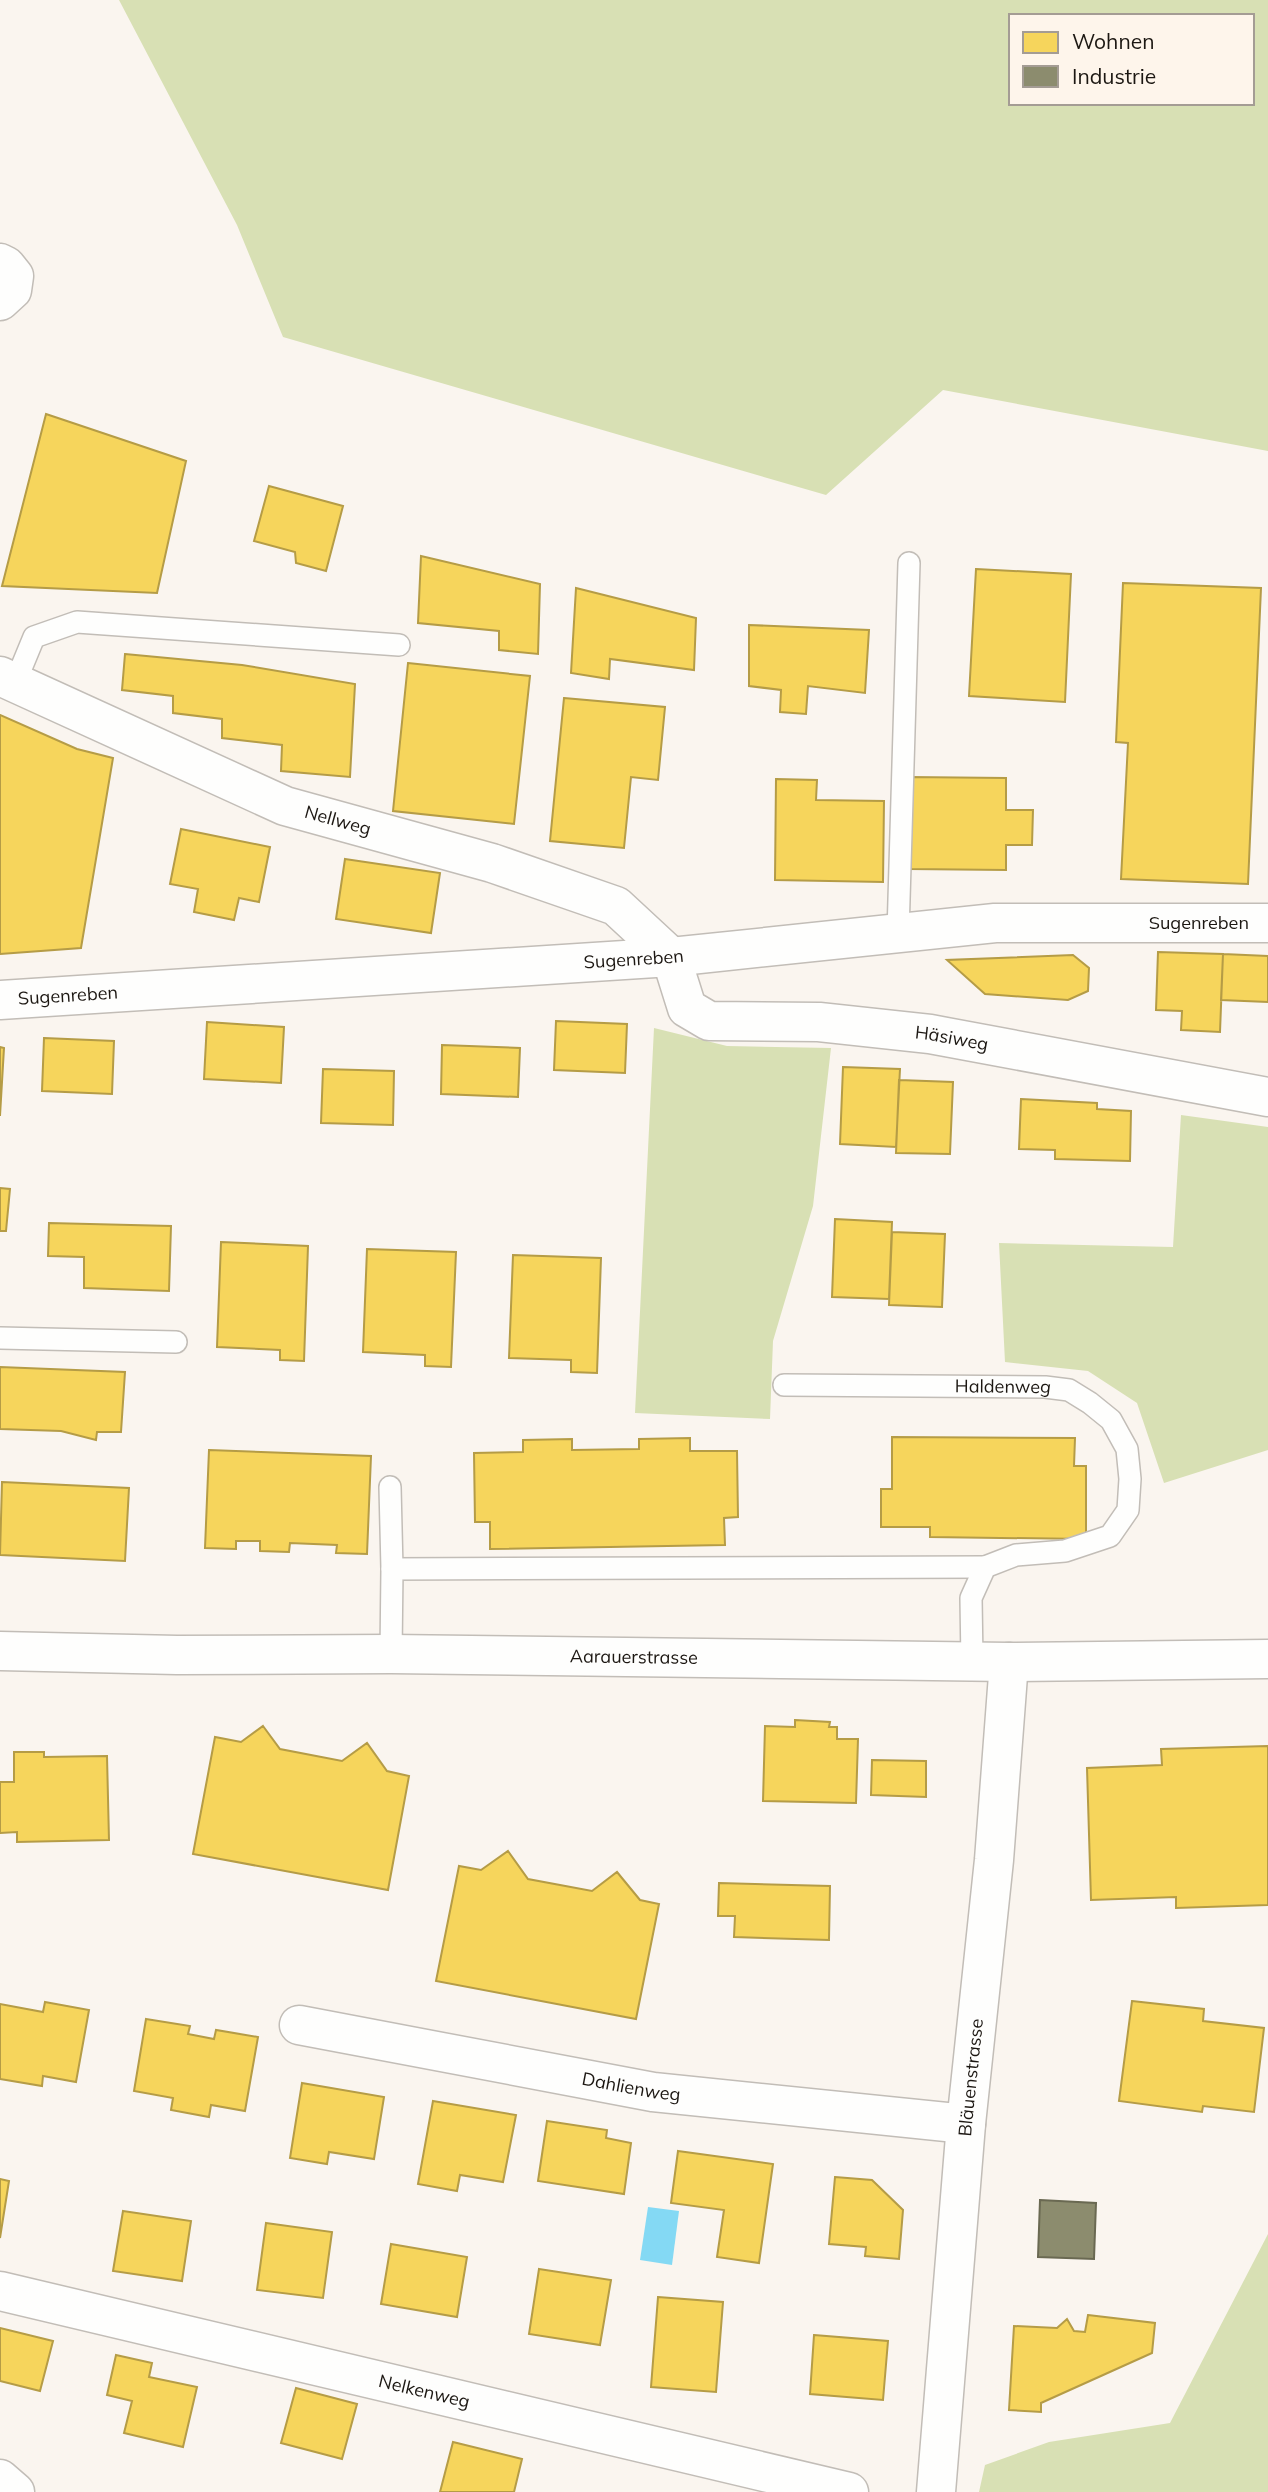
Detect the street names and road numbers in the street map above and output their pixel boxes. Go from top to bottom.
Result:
street label: Nellweg [302,800,374,840]
street label: Sugenreben [1149,911,1249,934]
street label: Sugenreben [583,944,685,974]
street label: Sugenreben [17,980,119,1010]
street label: Häsiweg [914,1020,990,1056]
street label: Haldenweg [955,1374,1053,1399]
street label: Aarauerstrasse [570,1644,698,1669]
street label: Bläuenstrasse [953,2017,988,2137]
street label: Dahlienweg [580,2067,682,2106]
street label: Nelkenweg [376,2369,472,2413]

